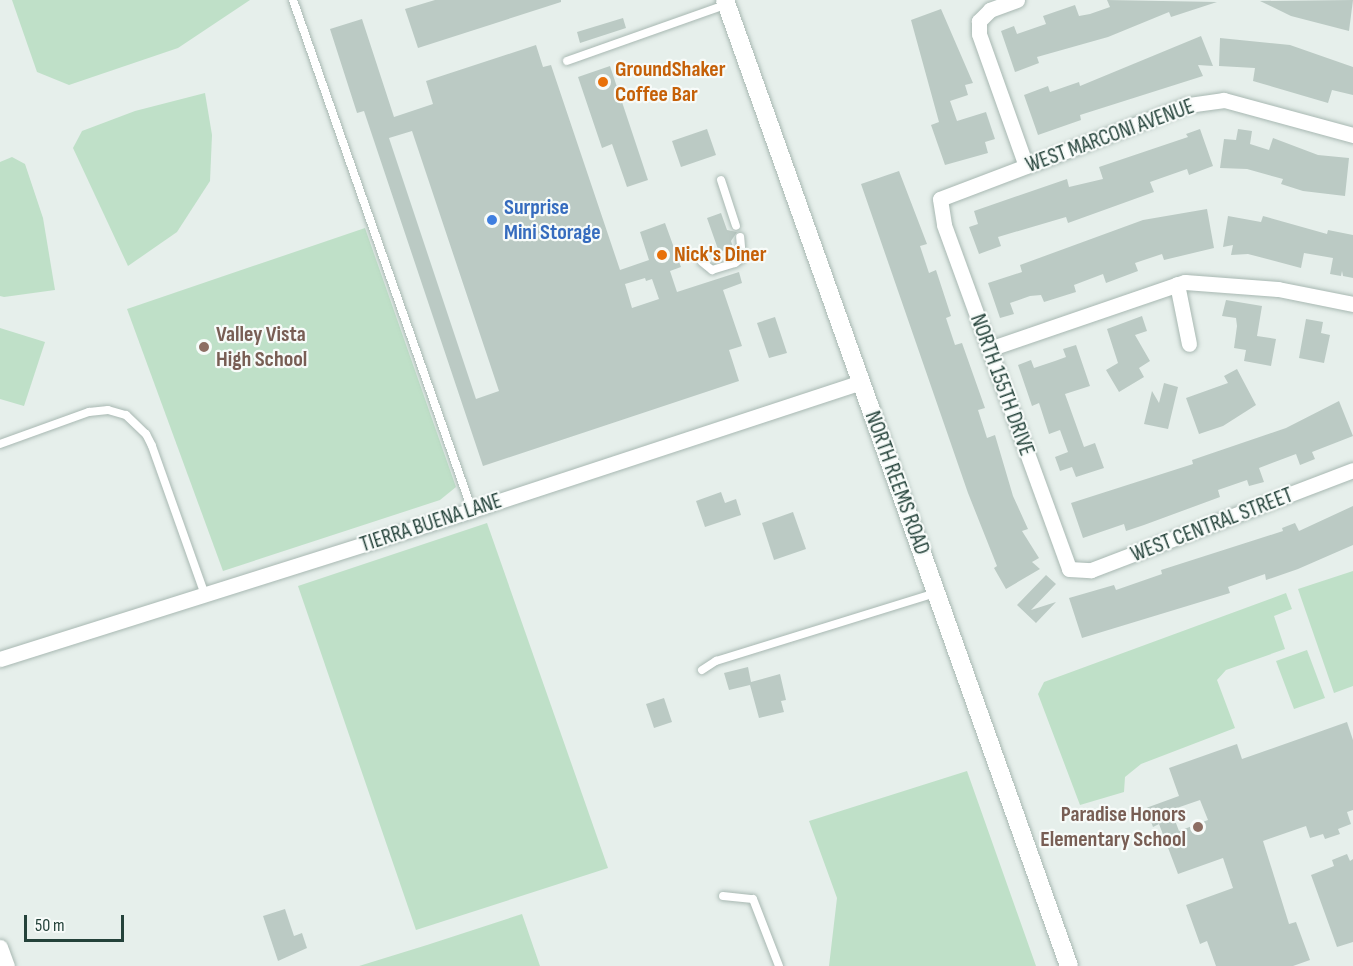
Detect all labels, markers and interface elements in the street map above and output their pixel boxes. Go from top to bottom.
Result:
place label: GroundShaker Coffee Bar [615,56,725,107]
marker: GroundShaker Coffee Bar [596,75,610,89]
street label: WEST MARCONI AVENUE [1022,93,1198,179]
place label: Surprise Mini Storage [504,194,601,246]
marker: Surprise Mini Storage [485,213,499,227]
place label: Nick's Diner [674,242,766,268]
marker: Nick's Diner [655,248,669,262]
street label: NORTH 155TH DRIVE [964,311,1040,459]
place label: Valley Vista High School [216,321,307,372]
marker: Valley Vista High School [197,340,211,354]
street label: NORTH REEMS ROAD [859,408,935,558]
street label: WEST CENTRAL STREET [1127,482,1297,568]
street label: TIERRA BUENA LANE [357,488,505,558]
place label: Paradise Honors Elementary School [1040,801,1186,852]
marker: Paradise Honors Elementary School [1191,820,1205,834]
scale bar [27,903,128,941]
text: 50 m [35,915,65,936]

